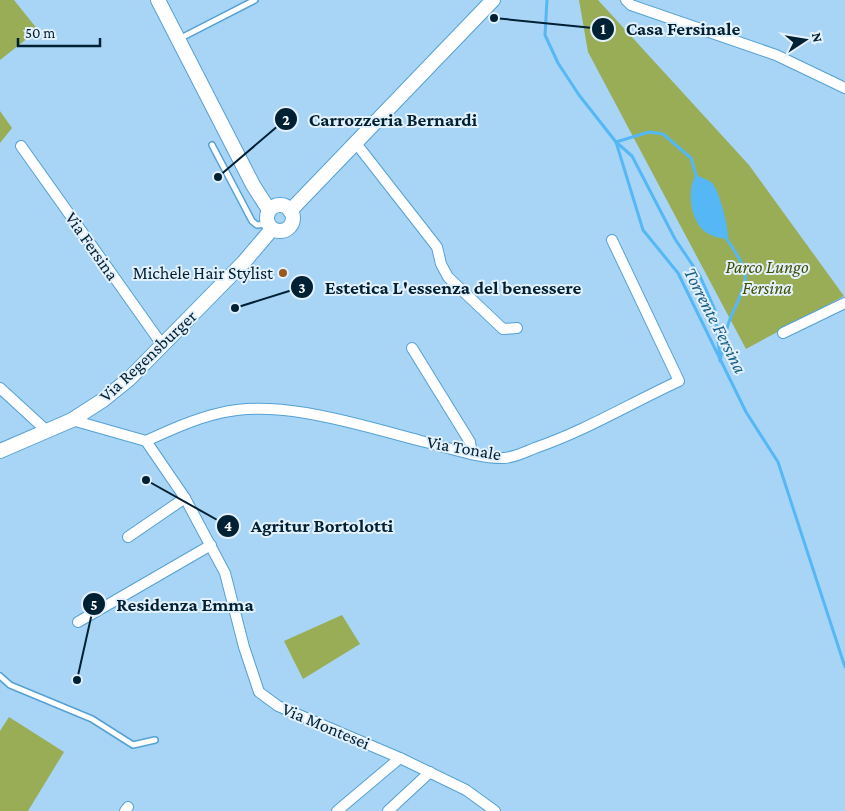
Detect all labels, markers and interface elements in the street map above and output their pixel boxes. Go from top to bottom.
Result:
callout: Casa Fersinale [591,12,750,46]
scale bar [18,15,100,47]
north arrow [780,15,830,65]
text: Casa Fersinale [626,18,741,39]
text: 1 [600,21,606,37]
text: 50 m [25,25,55,41]
text: N [809,31,827,44]
callout: Carrozzeria Bernardi [274,102,487,136]
text: Carrozzeria Bernardi [309,109,478,130]
text: 2 [282,112,290,128]
street label: Via Fersina [61,208,123,284]
park label: Parco Lungo Fersina [725,257,809,298]
place label: Michele Hair Stylist [133,263,274,283]
water label: Torrente Fersina [680,264,751,377]
marker: Michele Hair Stylist [277,267,289,279]
callout: Estetica L'essenza del benessere [290,270,591,304]
text: Estetica L'essenza del benessere [325,277,581,298]
text: 3 [298,280,306,296]
street label: Via Regensburger [95,306,201,406]
street label: Via Tonale [425,432,503,464]
callout: Agritur Bortolotti [216,509,403,543]
text: Agritur Bortolotti [250,515,394,536]
text: 4 [224,518,232,534]
callout: Residenza Emma [81,587,264,621]
text: Residenza Emma [116,594,254,615]
text: 5 [90,597,98,613]
street label: Via Montesei [279,699,373,754]

